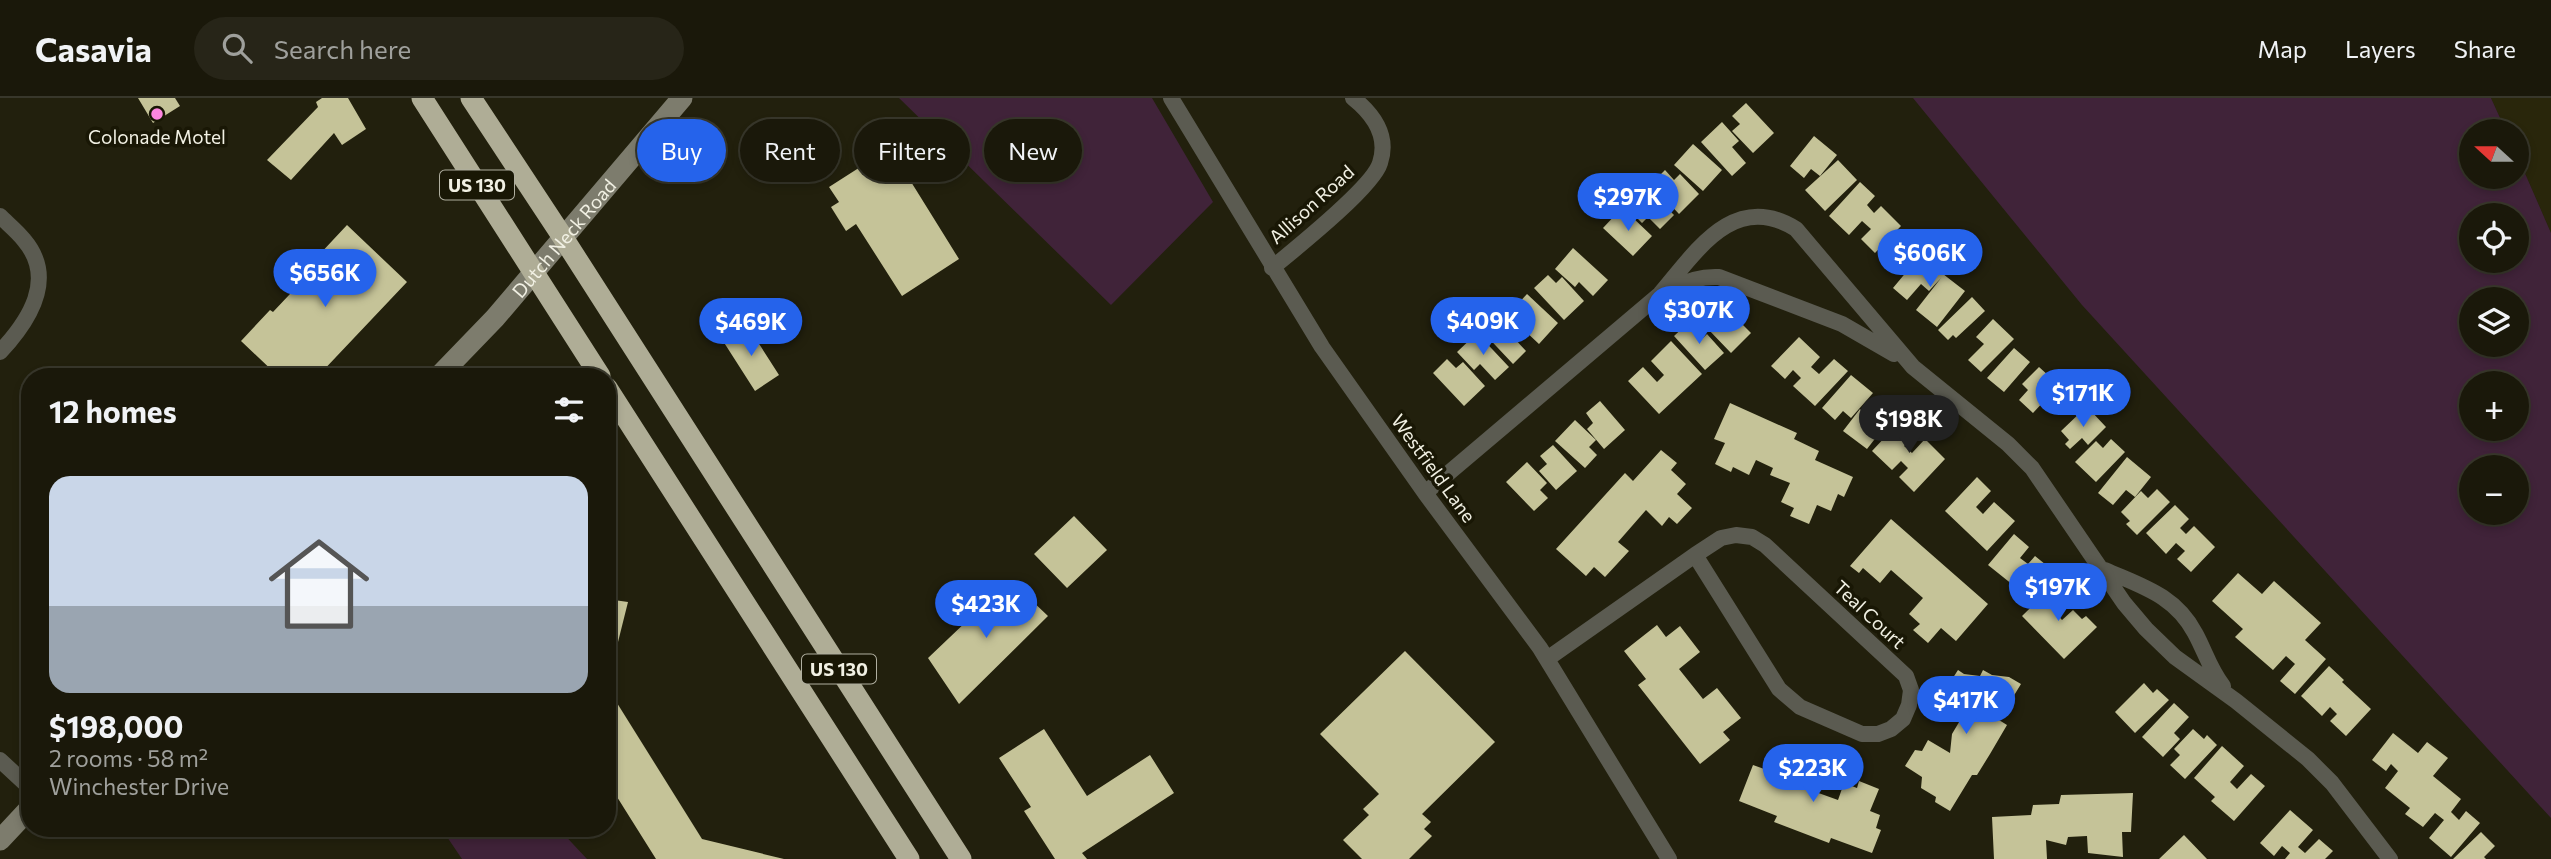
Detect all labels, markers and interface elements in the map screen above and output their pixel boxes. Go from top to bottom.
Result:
search box [194,17,684,80]
text: Casavia [35,28,152,69]
icon: search [218,29,256,67]
text: Search here [274,33,411,64]
text: Map [2258,34,2307,63]
text: Layers [2345,34,2416,63]
text: Share [2454,34,2516,63]
marker: Colonade Motel [149,106,165,122]
chip: Buy [637,119,726,182]
chip: Rent [740,119,840,182]
chip: Filters [854,119,970,182]
chip: New [984,119,1082,182]
north arrow [2459,119,2529,189]
map controls [2459,119,2529,525]
place label: Colonade Motel [88,125,226,148]
street label: Allison Road [1264,160,1358,248]
road number: US 130 [440,170,514,200]
street label: Dutch Neck Road [506,174,620,302]
pin: $297K [1579,174,1677,233]
text: $297K [1594,182,1662,210]
button: locate [2459,203,2529,273]
pin: $606K [1881,230,1979,289]
text: $606K [1894,238,1966,266]
pin: $656K [276,250,374,309]
text: $656K [289,258,361,286]
pin: $307K [1650,286,1748,346]
button: layers [2459,287,2529,357]
text: $307K [1664,295,1734,323]
pin: $409K [1434,298,1532,357]
pin: $469K [702,299,800,358]
text: $409K [1447,306,1519,334]
text: $469K [715,307,787,335]
pin: $171K [2034,370,2132,429]
button: + [2459,371,2529,441]
text: $171K [2052,378,2114,406]
icon: filters [550,391,588,429]
text: 12 homes [49,392,177,429]
pin: $198K [1860,396,1958,455]
text: $198K [1875,404,1943,432]
street label: Westfield Lane [1387,409,1481,527]
button: − [2459,455,2529,525]
icon: home [256,521,382,647]
pin: $197K [2009,564,2107,623]
text: $197K [2025,572,2091,600]
street label: Teal Court [1829,575,1911,653]
pin: $423K [937,580,1035,640]
text: $423K [951,589,1021,617]
road number: US 130 [802,654,876,684]
pin: $417K [1917,676,2015,736]
text: $417K [1933,685,1999,713]
text: $198,000 [49,707,183,744]
text: 2 rooms · 58 m² [49,744,208,772]
pin: $223K [1764,744,1862,804]
text: $223K [1779,753,1847,781]
text: Winchester Drive [49,772,229,800]

